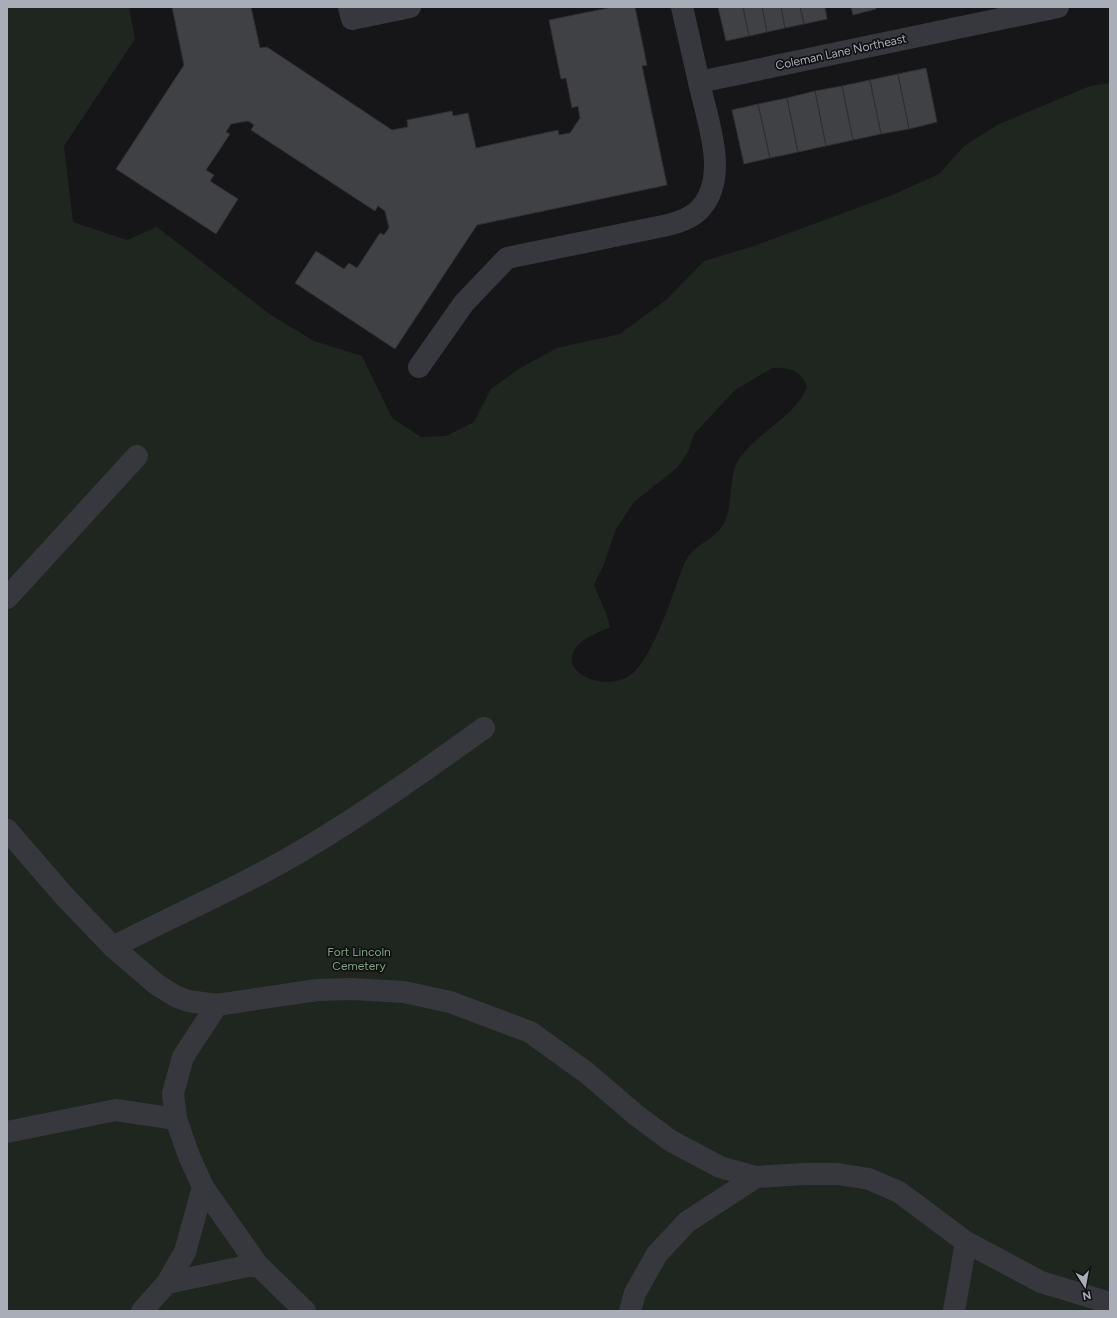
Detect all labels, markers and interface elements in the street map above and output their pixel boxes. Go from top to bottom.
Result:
street label: Coleman Lane Northeast [774,31,908,73]
park label: Fort Lincoln Cemetery [327,945,391,973]
north arrow [1065,1266,1105,1306]
text: N [1081,1288,1092,1303]

